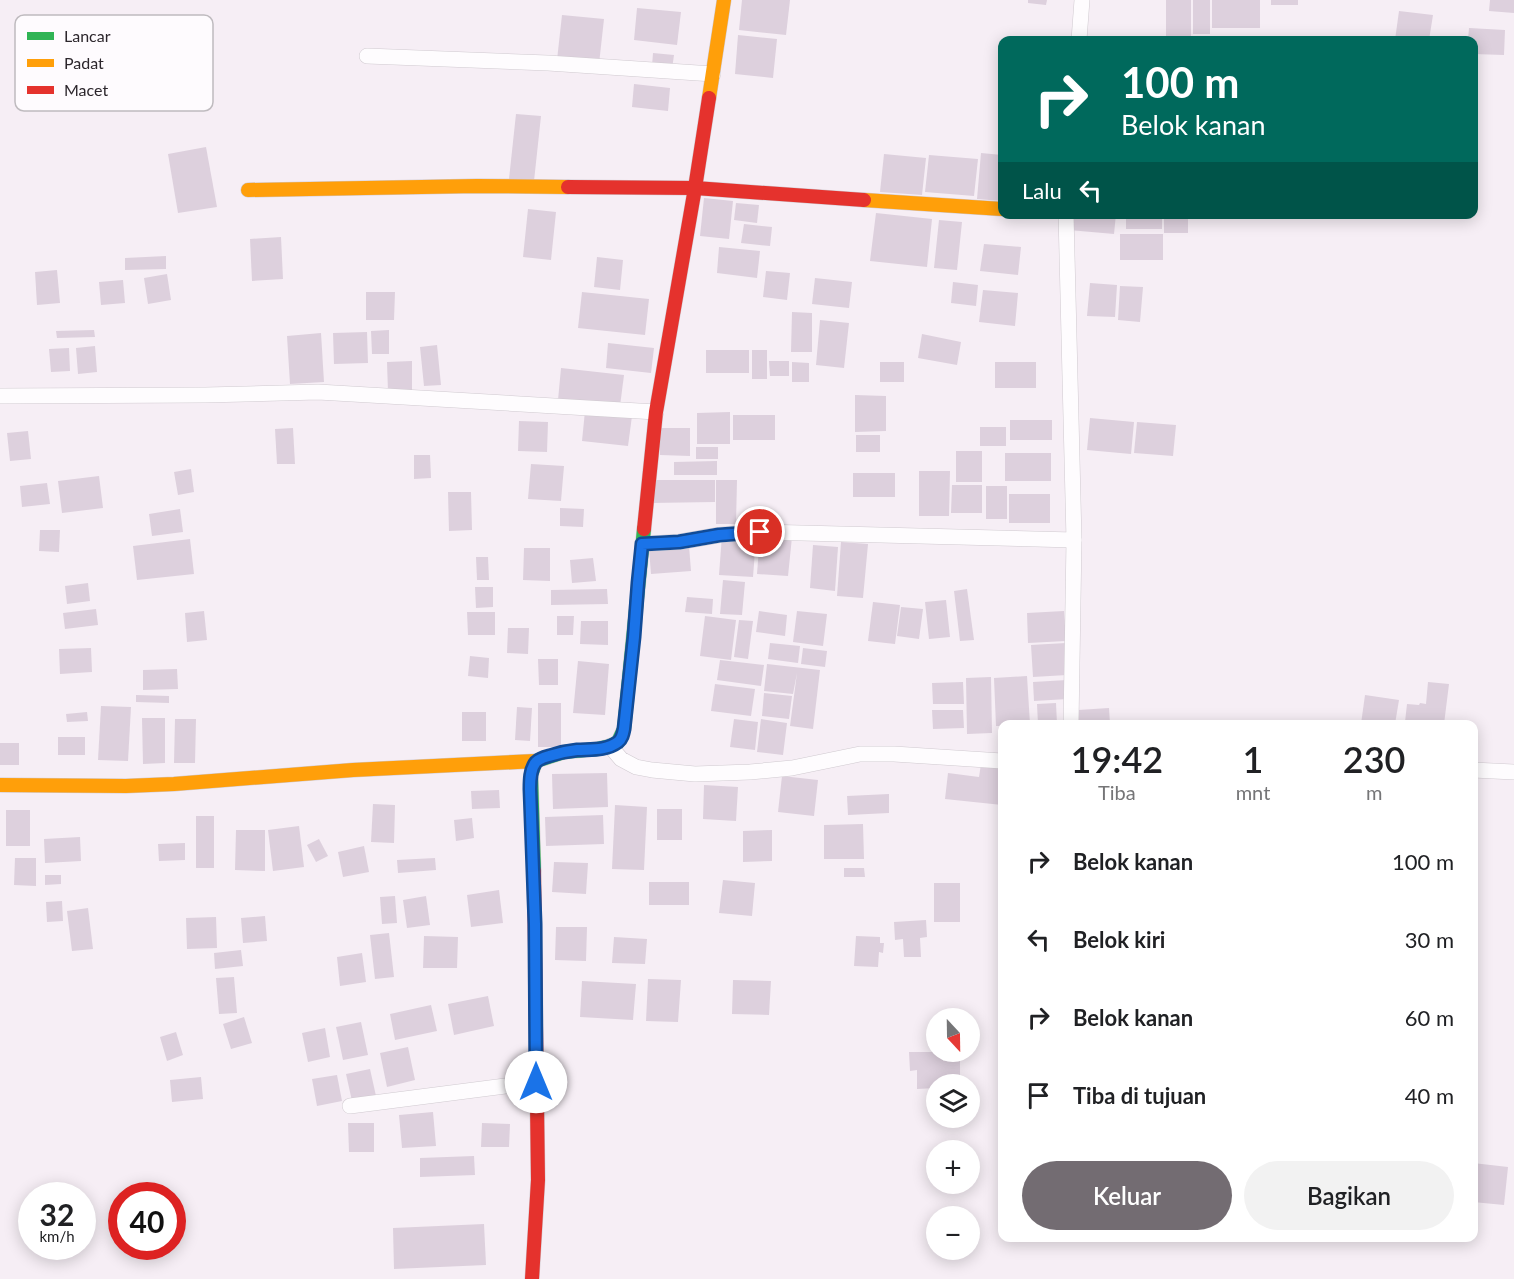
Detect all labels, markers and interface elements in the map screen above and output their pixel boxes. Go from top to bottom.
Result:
legend [15,15,213,111]
text: Lancar [64,26,111,45]
text: Padat [64,53,104,72]
text: 100 m [1121,57,1239,107]
icon: right [1022,60,1100,138]
text: Macet [64,80,108,99]
text: Belok kanan [1121,108,1266,141]
icon: left [1074,174,1107,207]
text: Lalu [1022,177,1062,204]
pin [734,506,785,557]
icon: arrive [743,515,776,548]
text: 19:42 [1071,737,1163,781]
text: 1 [1243,737,1263,781]
text: 230 [1343,737,1405,781]
text: Tiba [1098,780,1136,804]
text: mnt [1236,780,1270,804]
text: m [1366,780,1382,804]
icon: right [1022,845,1055,878]
text: Belok kanan [1073,848,1193,875]
text: 100 m [1392,848,1454,875]
icon: left [1022,923,1055,956]
text: Belok kiri [1073,926,1165,953]
text: 30 m [1405,926,1454,953]
icon: right [1022,1001,1055,1034]
text: Belok kanan [1073,1004,1193,1031]
text: 60 m [1405,1004,1454,1031]
north arrow [926,1008,980,1062]
map controls [926,1008,980,1260]
position arrow [504,1050,568,1114]
button: layers [926,1074,980,1128]
icon: arrive [1022,1079,1055,1112]
text: Tiba di tujuan [1073,1082,1206,1109]
text: 40 m [1405,1082,1454,1109]
button: + [926,1140,980,1194]
button: Keluar [1022,1161,1232,1230]
button: Bagikan [1244,1161,1454,1230]
speed limit sign: 40 [108,1182,186,1260]
text: 32 [40,1196,74,1232]
button: − [926,1206,980,1260]
text: km/h [39,1227,75,1245]

